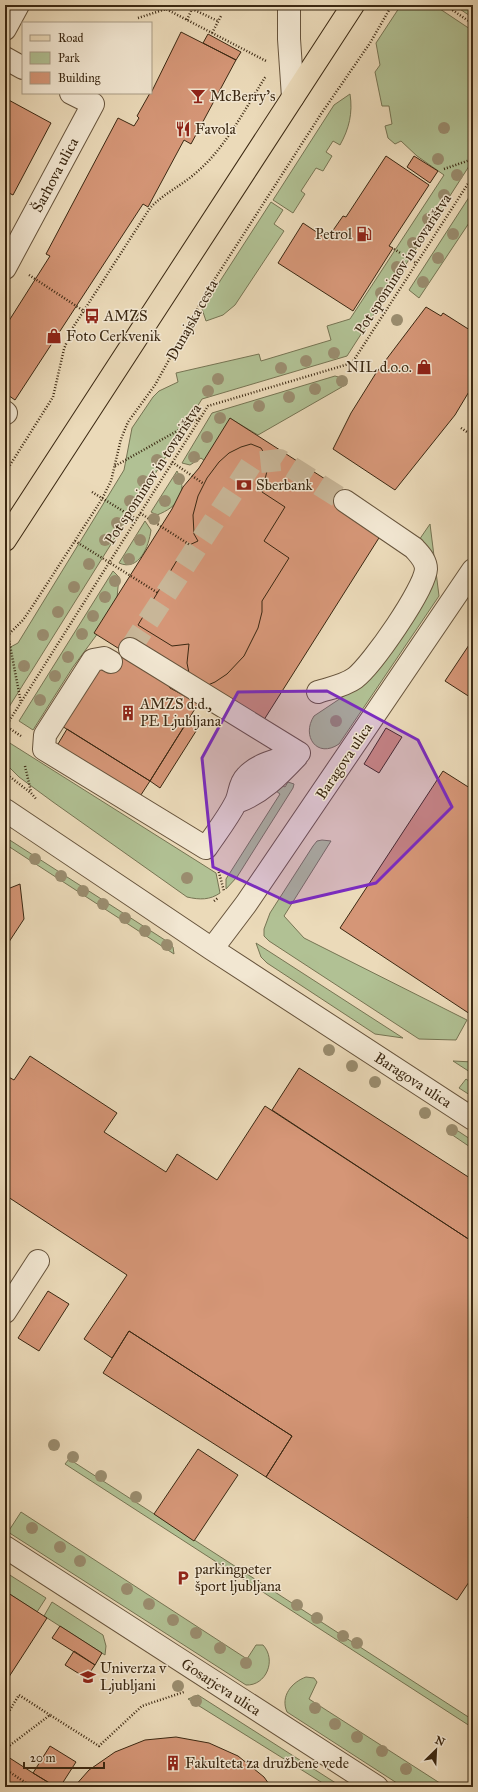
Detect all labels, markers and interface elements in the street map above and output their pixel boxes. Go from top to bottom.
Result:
legend [22,22,152,94]
text: Road [58,31,84,45]
text: Park [58,51,80,65]
text: Building [58,71,101,86]
bar icon: McBerry's [189,87,207,105]
place label: McBerry's [210,87,275,105]
restaurant icon: Favola [174,120,192,138]
place label: Favola [195,120,236,138]
street label: Šarhova ulica [27,134,82,215]
street label: Pot spominov in tovarištva [351,190,456,338]
place label: Petrol [315,225,353,243]
fuel station icon: Petrol [355,225,373,243]
street label: Dunajska cesta [162,276,222,364]
bus stop icon: AMZS [83,307,101,325]
place label: AMZS [103,307,148,325]
shop icon: Foto Cerkvenik [45,327,63,345]
place label: Foto Cerkvenik [66,327,161,345]
place label: NIL d.o.o. [346,358,412,376]
shop icon: NIL d.o.o. [415,358,433,376]
street label: Pot spominov in tovarištva [101,400,206,548]
bank icon: Sberbank [235,476,253,494]
place label: Sberbank [256,476,313,494]
place label: AMZS d.d., PE Ljubljana [139,695,222,730]
building icon: AMZS d.d., PE Ljubljana [119,704,137,722]
street label: Baragova ulica [312,719,377,803]
street label: Baragova ulica [371,1048,455,1112]
place label: parkingpeter šport ljubljana [194,1560,282,1595]
parking icon: parkingpeter šport ljubljana [174,1569,192,1587]
street label: Gosarjeva ulica [178,1655,265,1720]
place label: Univerza v Ljubljani [100,1659,167,1694]
school or university icon: Univerza v Ljubljani [79,1668,97,1686]
north arrow [416,1730,456,1770]
text: N [433,1733,447,1749]
scale bar [24,1744,104,1770]
text: 20 m [30,1751,56,1765]
building icon: Fakulteta za družbene vede [164,1754,182,1772]
place label: Fakulteta za družbene vede [185,1754,349,1772]

